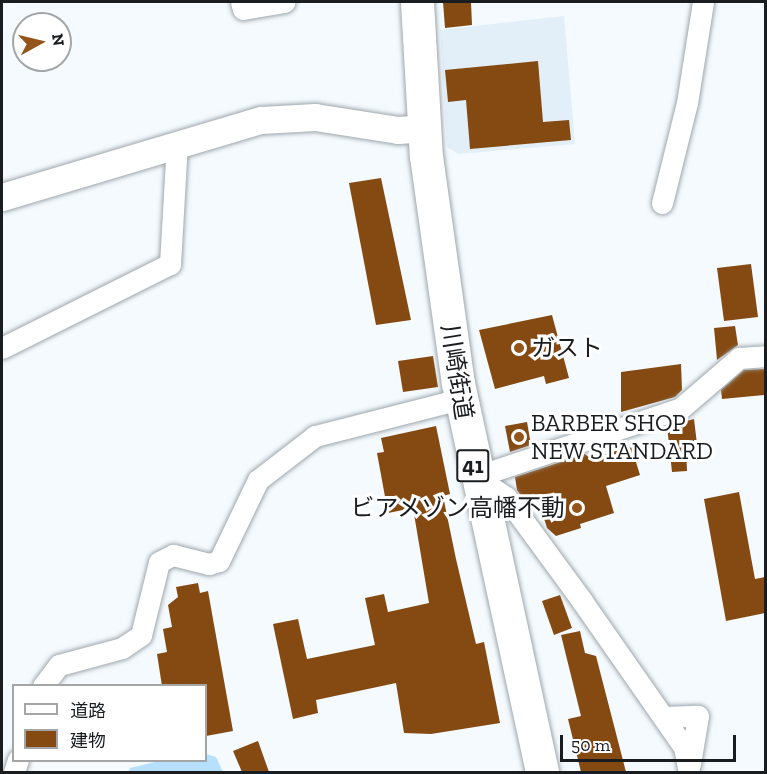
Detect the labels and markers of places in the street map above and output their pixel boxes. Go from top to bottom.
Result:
place label: ガスト [531,334,603,362]
marker: ガスト [512,341,526,355]
place label: BARBER SHOP NEW STANDARD [531,409,714,465]
marker: BARBER SHOP NEW STANDARD [512,430,526,444]
place label: ビアメゾン高幡不動 [349,494,565,522]
marker: ビアメゾン高幡不動 [570,501,584,515]

